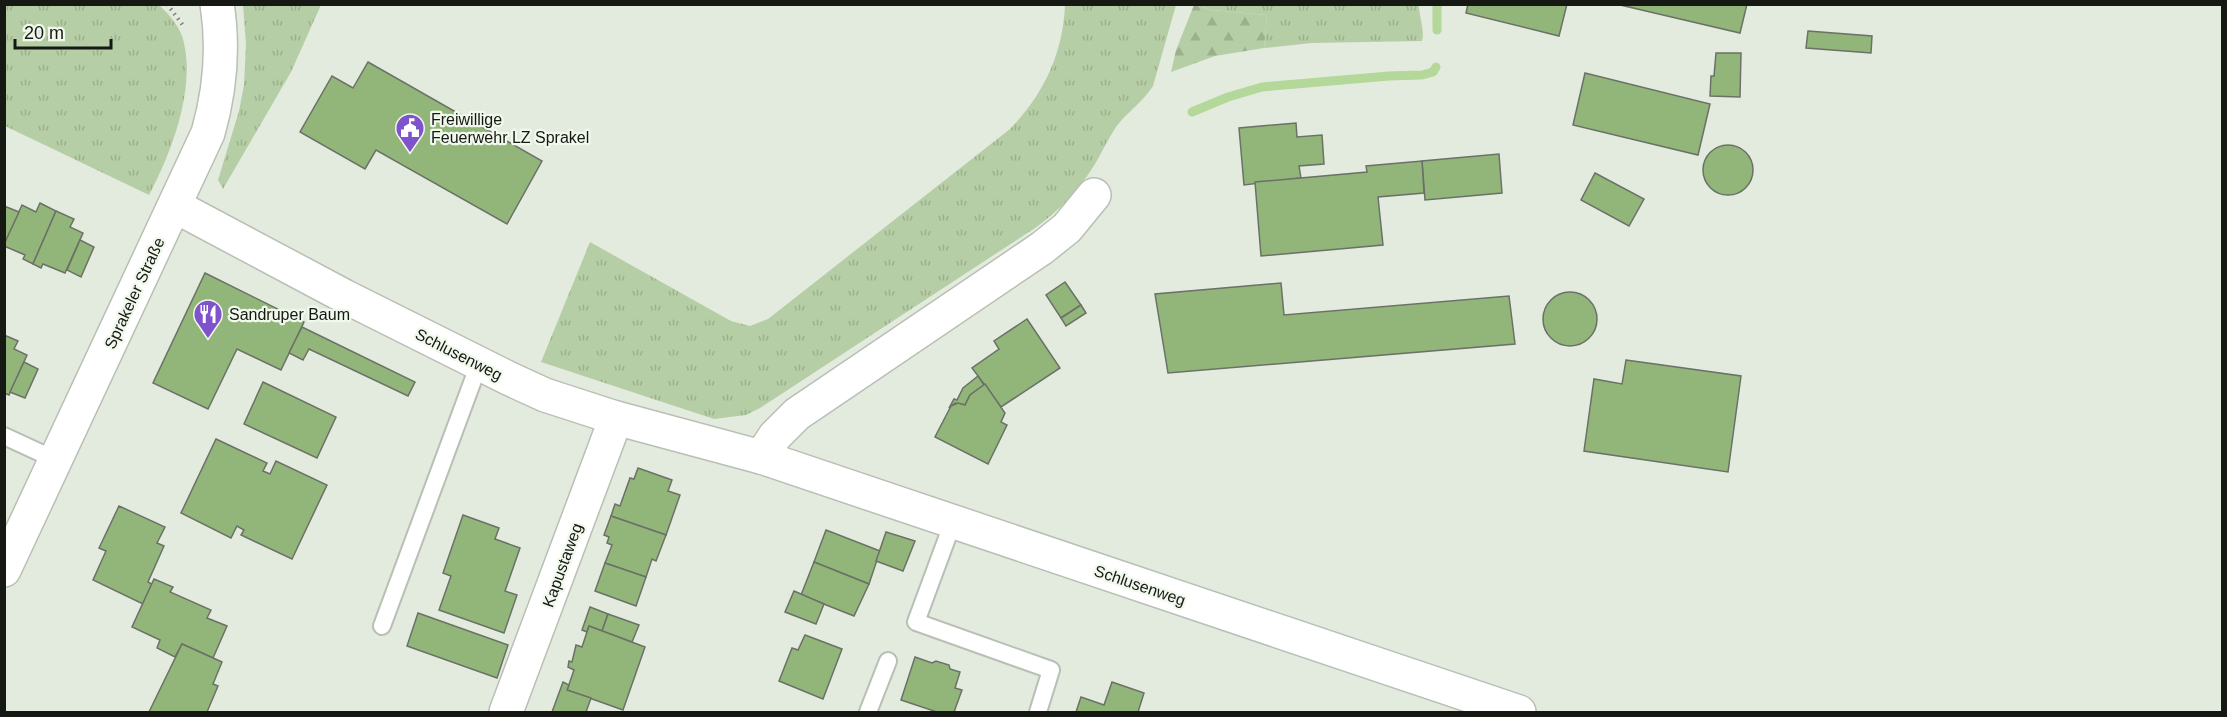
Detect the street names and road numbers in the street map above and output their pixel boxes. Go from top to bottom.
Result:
street label: Sprakeler Straße [101,235,168,352]
street label: Schlusenweg [413,325,505,384]
street label: Kapustaweg [539,521,586,609]
street label: Schlusenweg [1092,562,1188,609]

